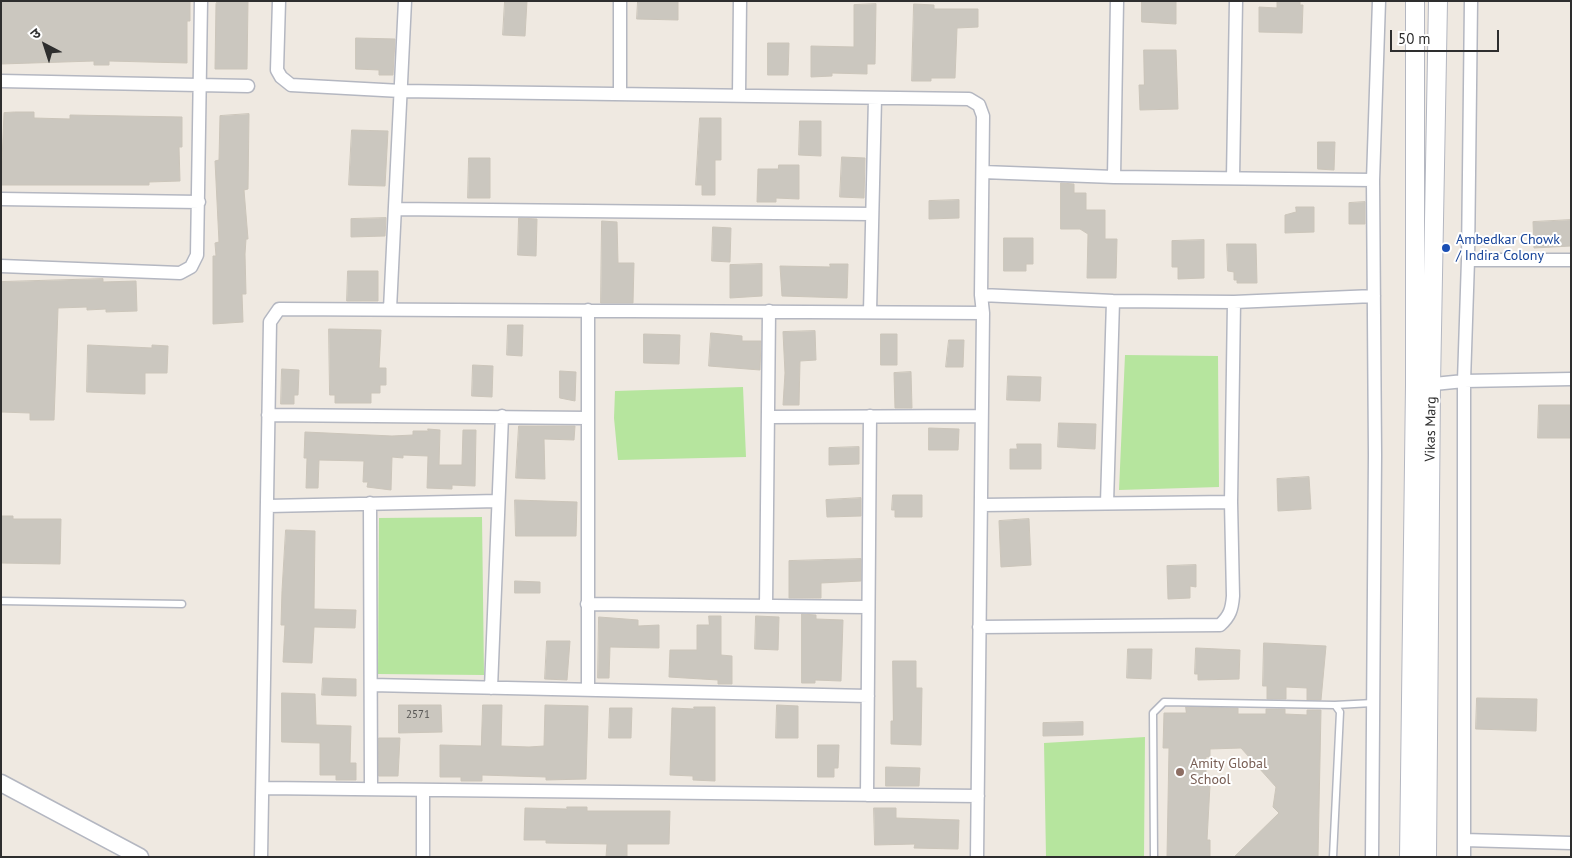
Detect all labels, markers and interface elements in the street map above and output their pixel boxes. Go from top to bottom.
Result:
north arrow [20,20,70,70]
scale bar [1392,20,1501,52]
text: उ [26,24,44,43]
text: 50 m [1398,29,1431,48]
place label: Ambedkar Chowk / Indira Colony [1456,232,1560,264]
marker: Ambedkar Chowk / Indira Colony [1440,242,1452,254]
street label: Vikas Marg [1422,396,1440,462]
house number: 2571 [406,708,430,722]
place label: Amity Global School [1190,756,1267,789]
marker: Amity Global School [1174,766,1186,778]

